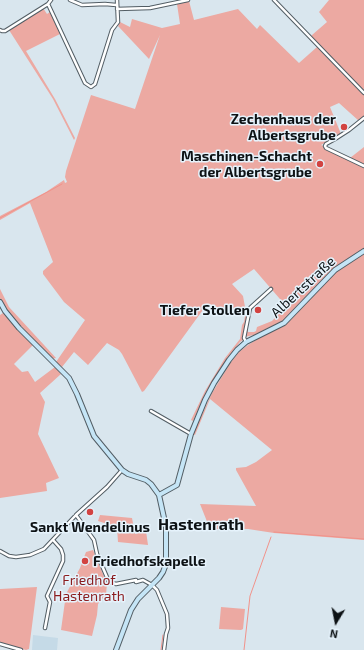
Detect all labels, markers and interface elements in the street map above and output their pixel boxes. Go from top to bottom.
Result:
place label: Zechenhaus der Albertsgrube [231,111,336,144]
marker: Zechenhaus der Albertsgrube [339,122,349,132]
place label: Maschinen-Schacht der Albertsgrube [181,148,312,180]
marker: Maschinen-Schacht der Albertsgrube [315,159,325,169]
street label: Albertstraße [267,253,339,321]
place label: Tiefer Stollen [160,302,250,318]
marker: Tiefer Stollen [253,305,263,315]
marker: Sankt Wendelinus [85,507,95,517]
district label: Hastenrath [158,515,244,535]
place label: Sankt Wendelinus [30,519,150,535]
place label: Friedhofskapelle [93,553,206,569]
marker: Friedhofskapelle [80,556,90,566]
park label: Friedhof Hastenrath [53,572,125,604]
north arrow [316,602,356,642]
text: N [329,627,339,641]

